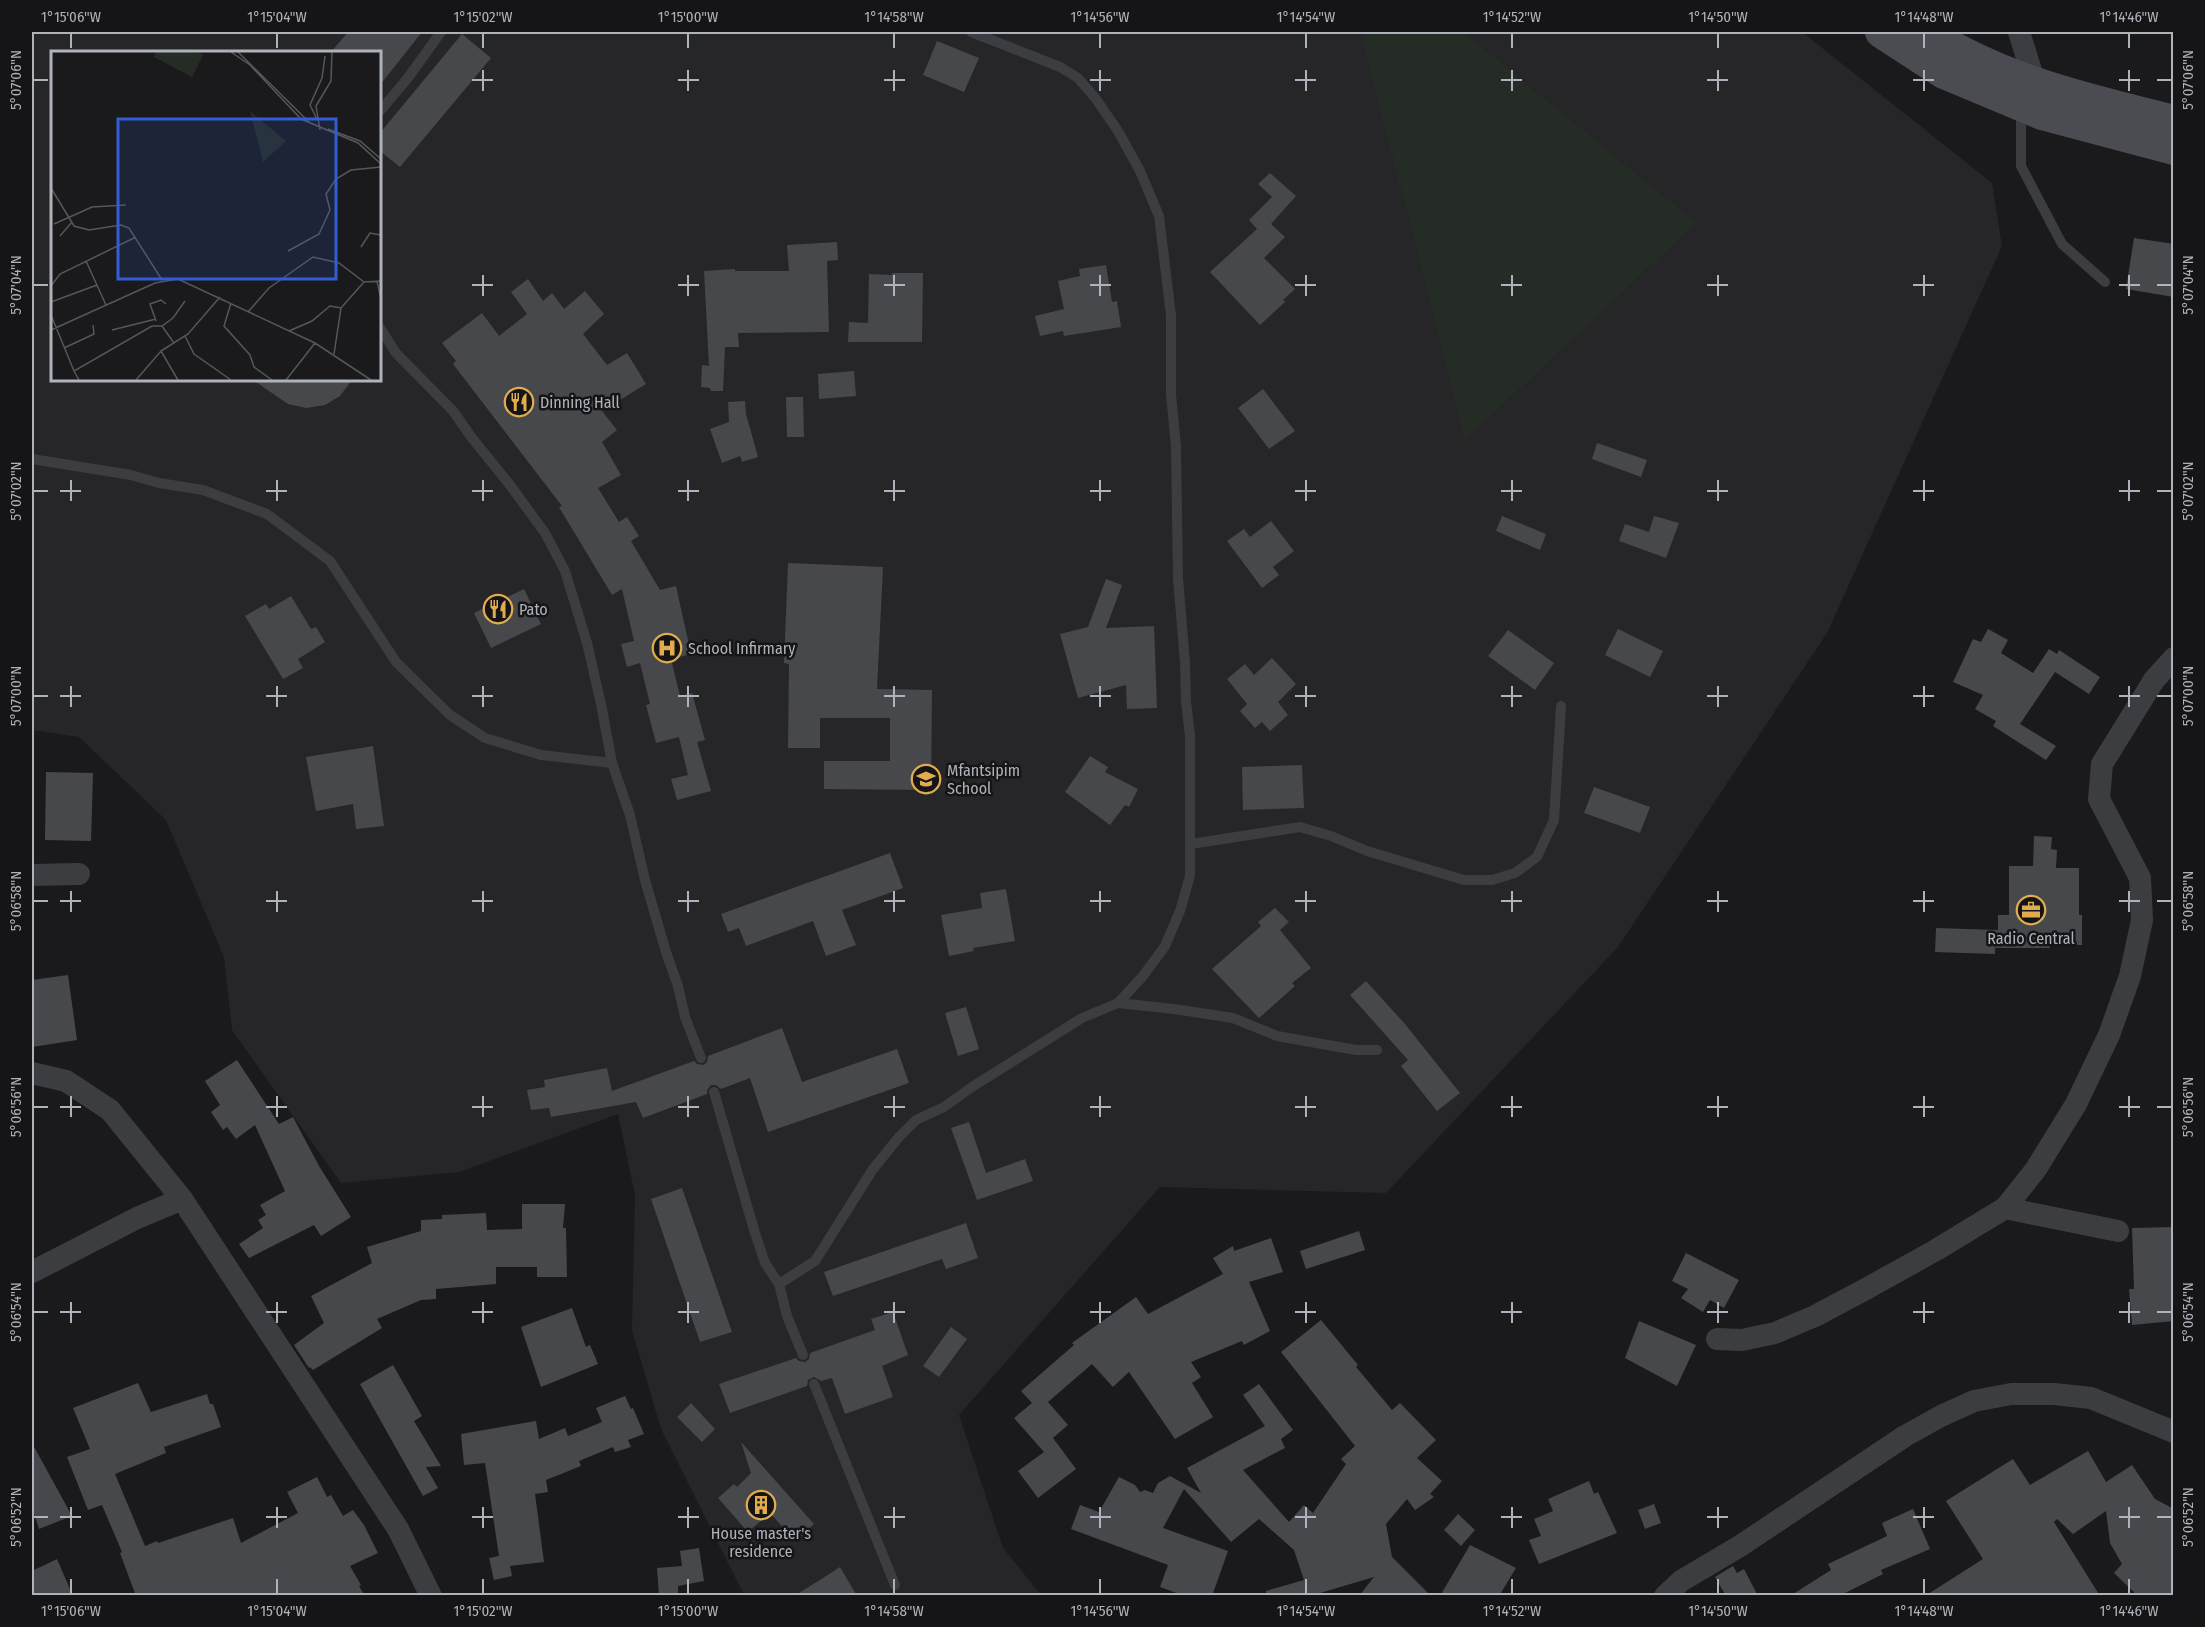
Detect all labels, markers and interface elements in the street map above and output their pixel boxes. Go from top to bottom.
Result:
text: 1°15'06"W [41,8,101,26]
text: 1°15'04"W [247,8,307,26]
text: 1°15'02"W [453,8,513,26]
text: 1°15'00"W [658,8,718,26]
text: 1°14'58"W [864,8,924,26]
text: 1°14'56"W [1070,8,1130,26]
text: 1°14'54"W [1277,8,1335,26]
text: 1°14'52"W [1483,8,1541,26]
text: 1°14'50"W [1688,8,1748,26]
text: 1°14'48"W [1894,8,1954,26]
text: 1°14'46"W [2100,8,2158,26]
text: 5°07'06"N [7,50,25,110]
text: 5°07'06"N [2179,50,2197,110]
inset map [51,51,381,381]
text: 5°07'04"N [7,255,25,315]
text: 5°07'04"N [2179,255,2197,315]
restaurant icon: Dinning Hall [503,386,535,418]
place label: Dinning Hall [540,393,620,412]
text: 5°07'02"N [7,461,25,521]
text: 5°07'02"N [2179,461,2197,521]
restaurant icon: Pato [482,593,514,625]
place label: Pato [519,600,548,619]
hospital icon: School Infirmary [651,632,683,664]
place label: School Infirmary [688,639,796,658]
text: 5°07'00"N [7,666,25,726]
text: 5°07'00"N [2179,666,2197,726]
place label: Mfantsipim School [947,761,1020,798]
school or university icon: Mfantsipim School [910,763,942,795]
text: 5°06'58"N [7,871,25,931]
text: 5°06'58"N [2179,871,2197,931]
office icon: Radio Central [2015,894,2047,926]
place label: Radio Central [1987,929,2075,948]
text: 5°06'56"N [7,1077,25,1137]
text: 5°06'56"N [2179,1077,2197,1137]
text: 5°06'54"N [7,1282,25,1342]
text: 5°06'54"N [2179,1282,2197,1342]
text: 5°06'52"N [7,1487,25,1547]
text: 5°06'52"N [2179,1487,2197,1547]
building icon: House master's residence [745,1489,777,1521]
place label: House master's residence [711,1524,811,1561]
text: 1°15'06"W [41,1602,101,1620]
text: 1°15'04"W [247,1602,307,1620]
text: 1°15'02"W [453,1602,513,1620]
text: 1°15'00"W [658,1602,718,1620]
text: 1°14'58"W [864,1602,924,1620]
text: 1°14'56"W [1070,1602,1130,1620]
text: 1°14'54"W [1277,1602,1335,1620]
text: 1°14'52"W [1483,1602,1541,1620]
text: 1°14'50"W [1688,1602,1748,1620]
text: 1°14'48"W [1894,1602,1954,1620]
text: 1°14'46"W [2100,1602,2158,1620]

